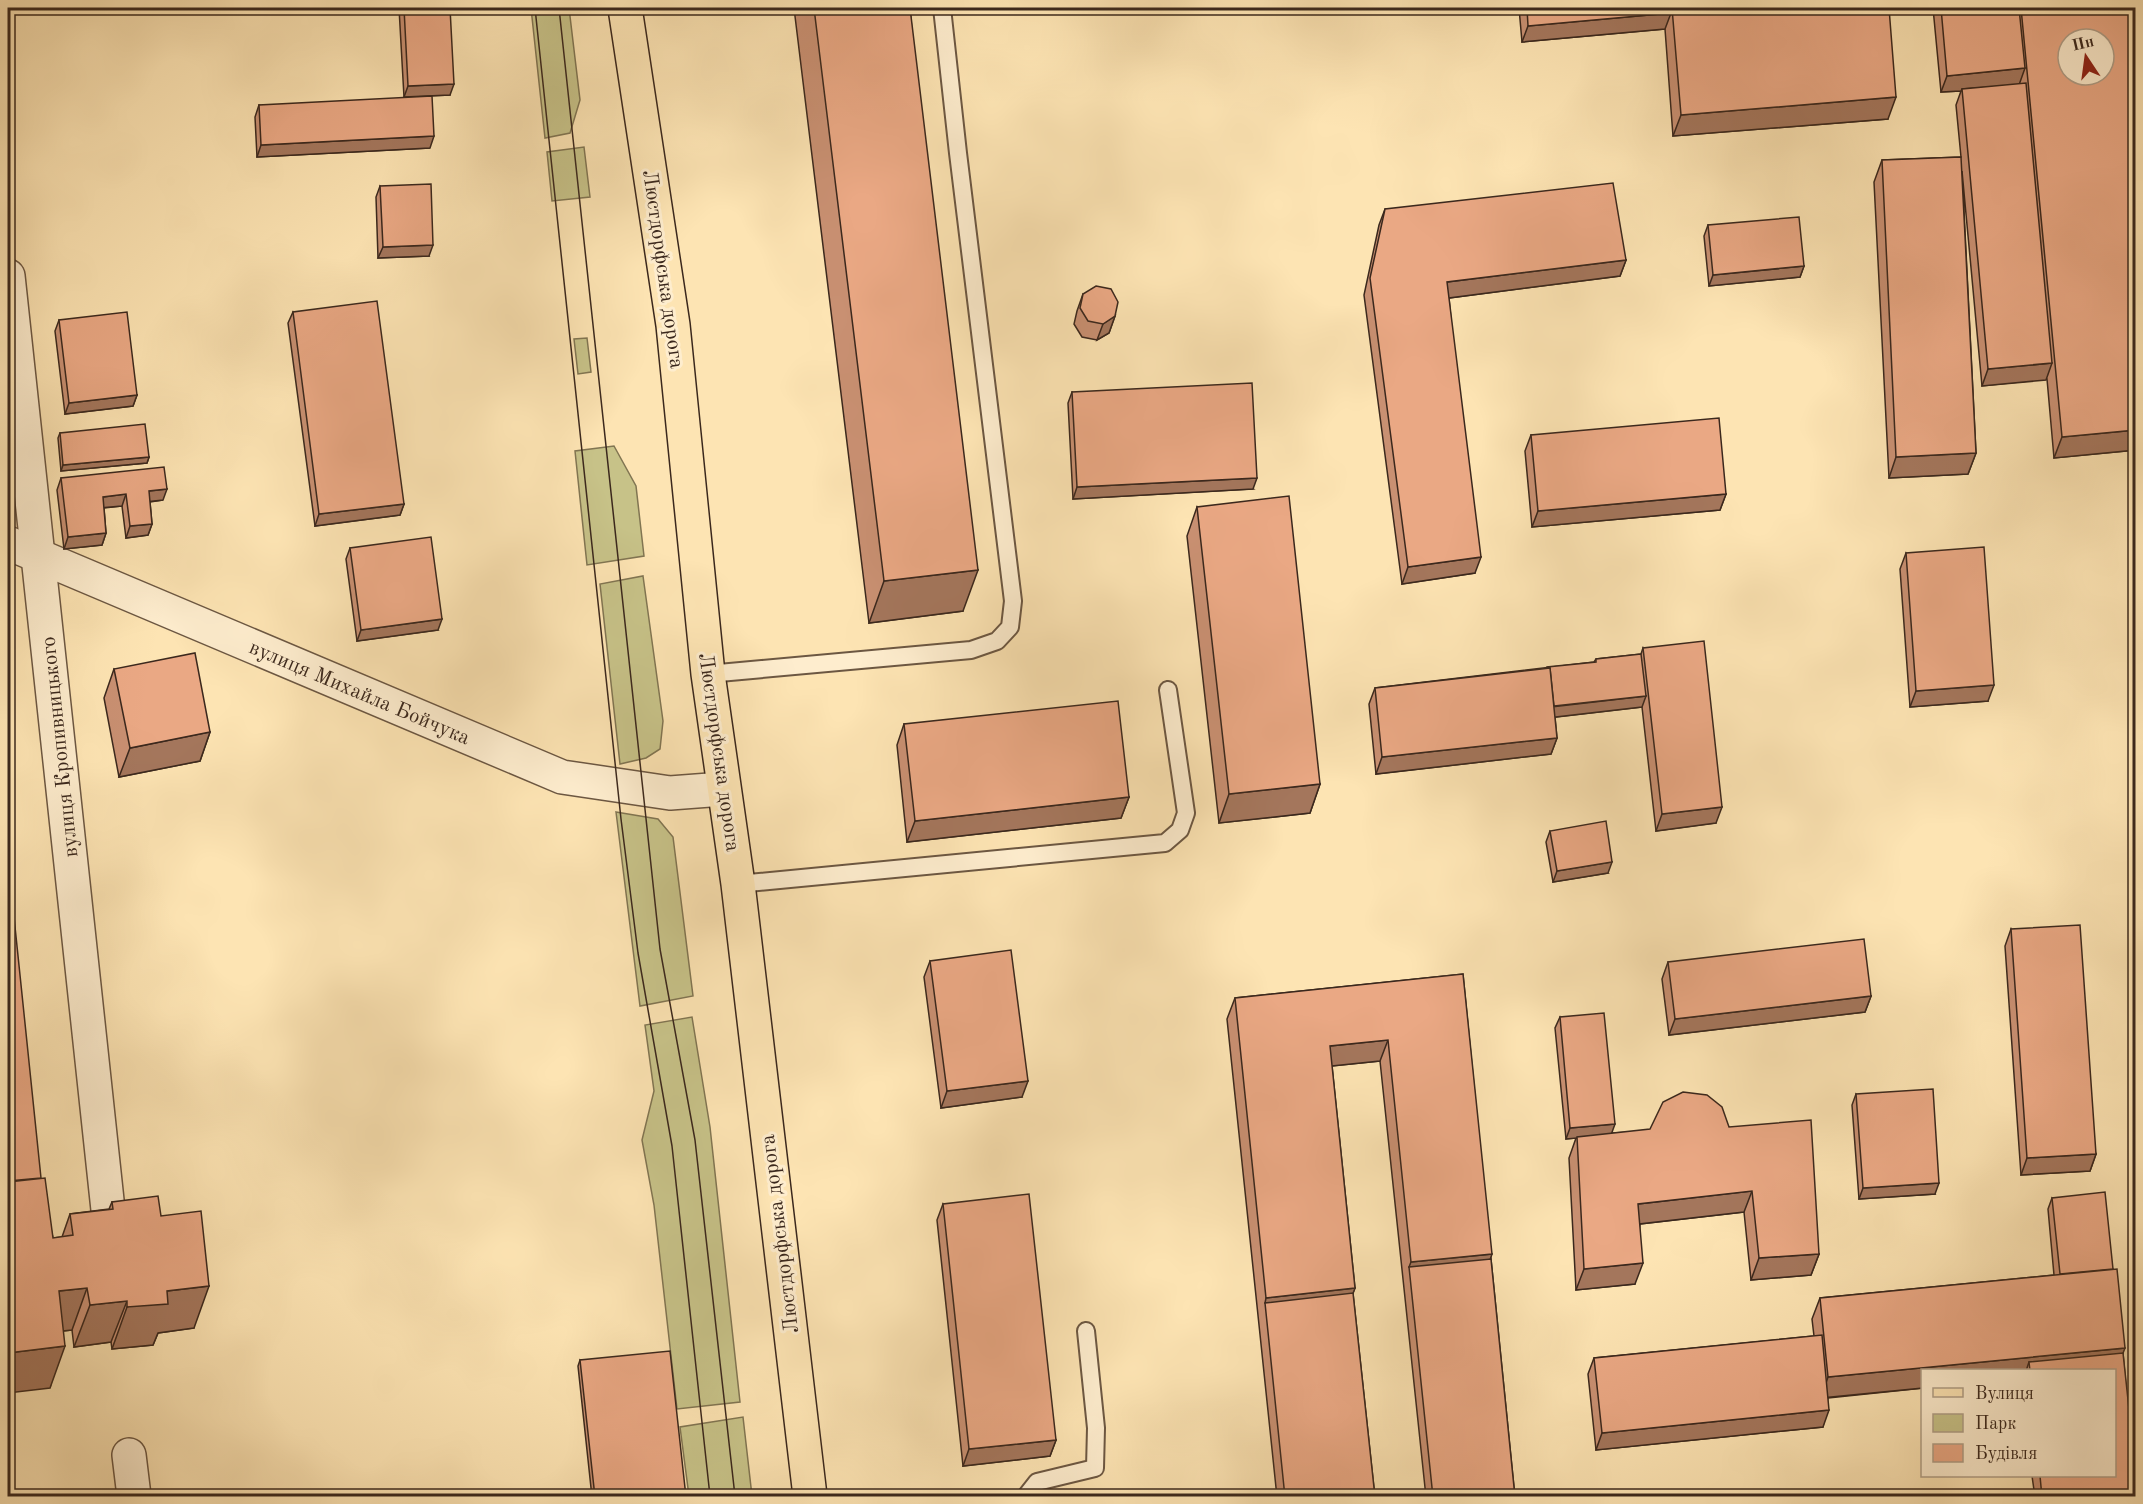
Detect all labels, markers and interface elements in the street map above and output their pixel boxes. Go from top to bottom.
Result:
north arrow [2056,27,2116,87]
text: Пн [2071,34,2096,55]
street label: Люстдорфська дорога [638,169,687,370]
street label: вулиця Кропивницького [38,635,83,858]
street label: вулиця Михайла Бойчука [246,637,473,749]
street label: Люстдорфська дорога [694,652,743,853]
street label: Люстдорфська дорога [758,1133,803,1335]
legend [1921,1369,2116,1477]
text: Вулиця [1975,1385,2034,1403]
text: Парк [1975,1415,2016,1433]
text: Будівля [1975,1445,2037,1463]

